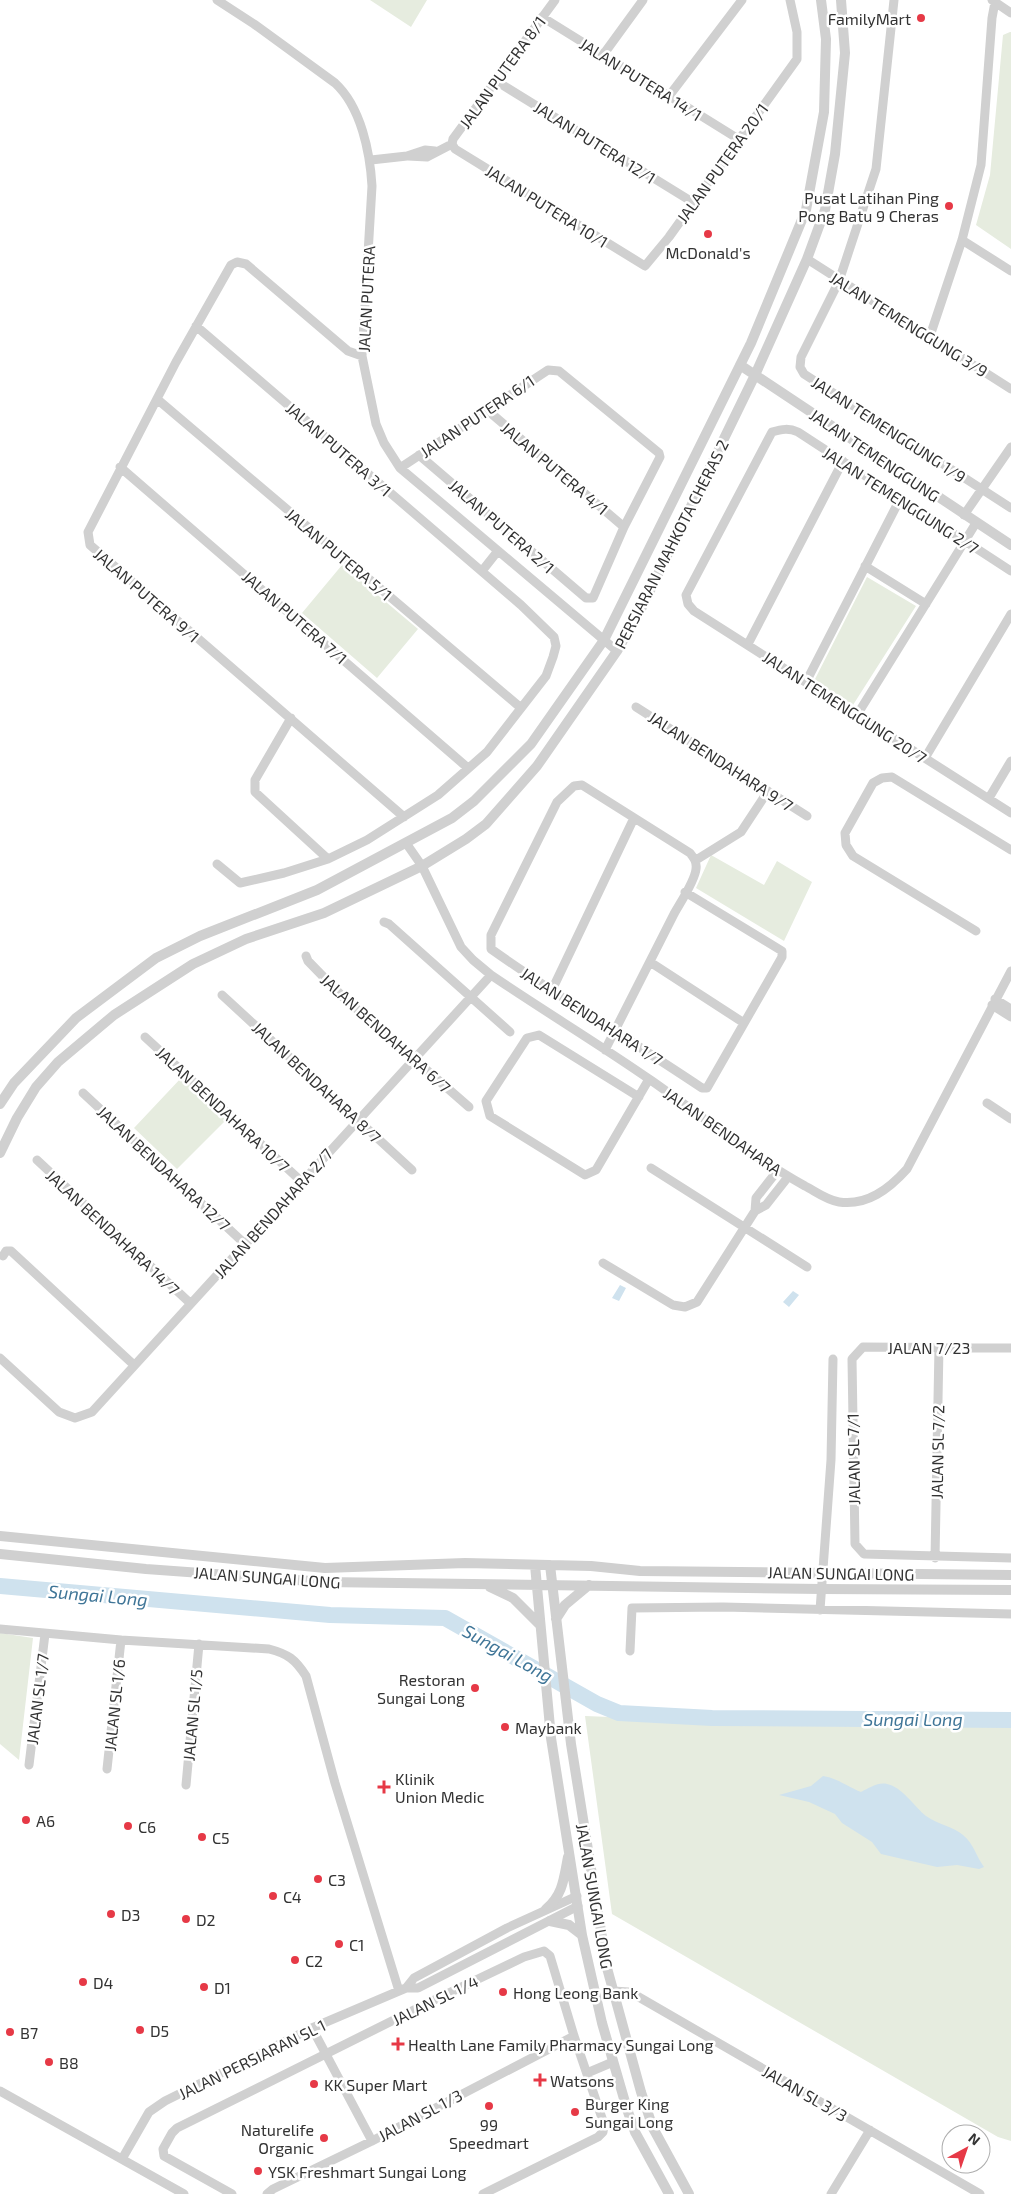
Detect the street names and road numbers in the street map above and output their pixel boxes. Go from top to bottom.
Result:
street label: JALAN PUTERA 8/1 [455,12,549,132]
street label: JALAN PUTERA 14/1 [576,34,706,124]
street label: JALAN PUTERA 12/1 [531,97,659,187]
street label: JALAN PUTERA 20/1 [672,100,772,226]
street label: JALAN PUTERA 10/1 [482,161,612,251]
street label: JALAN PUTERA [354,245,378,353]
street label: JALAN TEMENGGUNG 3/9 [827,268,991,380]
street label: JALAN PUTERA 6/1 [416,371,538,461]
street label: JALAN TEMENGGUNG 1/9 [808,372,970,486]
street label: JALAN PUTERA 3/1 [282,398,396,500]
street label: JALAN TEMENGGUNG [806,404,944,506]
street label: JALAN PUTERA 4/1 [497,418,613,518]
street label: PERSIARAN MAHKOTA CHERAS 2 [610,436,732,652]
street label: JALAN TEMENGGUNG 2/7 [820,443,982,557]
street label: JALAN PUTERA 2/1 [445,475,559,577]
street label: JALAN PUTERA 5/1 [282,504,396,604]
street label: JALAN PUTERA 9/1 [90,544,204,646]
street label: JALAN PUTERA 7/1 [239,566,351,668]
street label: JALAN TEMENGGUNG 20/7 [760,647,930,767]
street label: JALAN BENDAHARA 9/7 [645,707,797,815]
street label: JALAN BENDAHARA 1/7 [517,963,667,1069]
street label: JALAN BENDAHARA 6/7 [317,970,455,1096]
street label: JALAN BENDAHARA 8/7 [249,1017,385,1147]
street label: JALAN BENDAHARA 10/7 [152,1042,294,1176]
street label: JALAN BENDAHARA [660,1083,786,1179]
street label: JALAN BENDAHARA 12/7 [94,1102,234,1234]
street label: JALAN BENDAHARA 2/7 [210,1144,336,1282]
street label: JALAN BENDAHARA 14/7 [42,1165,184,1299]
street label: JALAN 7/23 [888,1338,970,1357]
street label: JALAN SL 7/2 [927,1405,947,1499]
street label: JALAN SL 7/1 [843,1413,863,1505]
street label: JALAN SUNGAI LONG [193,1562,341,1592]
street label: JALAN SUNGAI LONG [767,1562,915,1584]
street label: JALAN SL 1/7 [22,1652,52,1746]
street label: JALAN SL 1/6 [100,1658,128,1752]
street label: JALAN SL 1/5 [179,1668,205,1762]
street label: JALAN SUNGAI LONG [573,1822,617,1970]
street label: JALAN SL 1/4 [389,1971,481,2029]
street label: JALAN PERSIARAN SL 1 [175,2015,329,2103]
street label: JALAN SL 3/3 [759,2061,851,2125]
street label: JALAN SL 1/3 [375,2085,465,2145]

